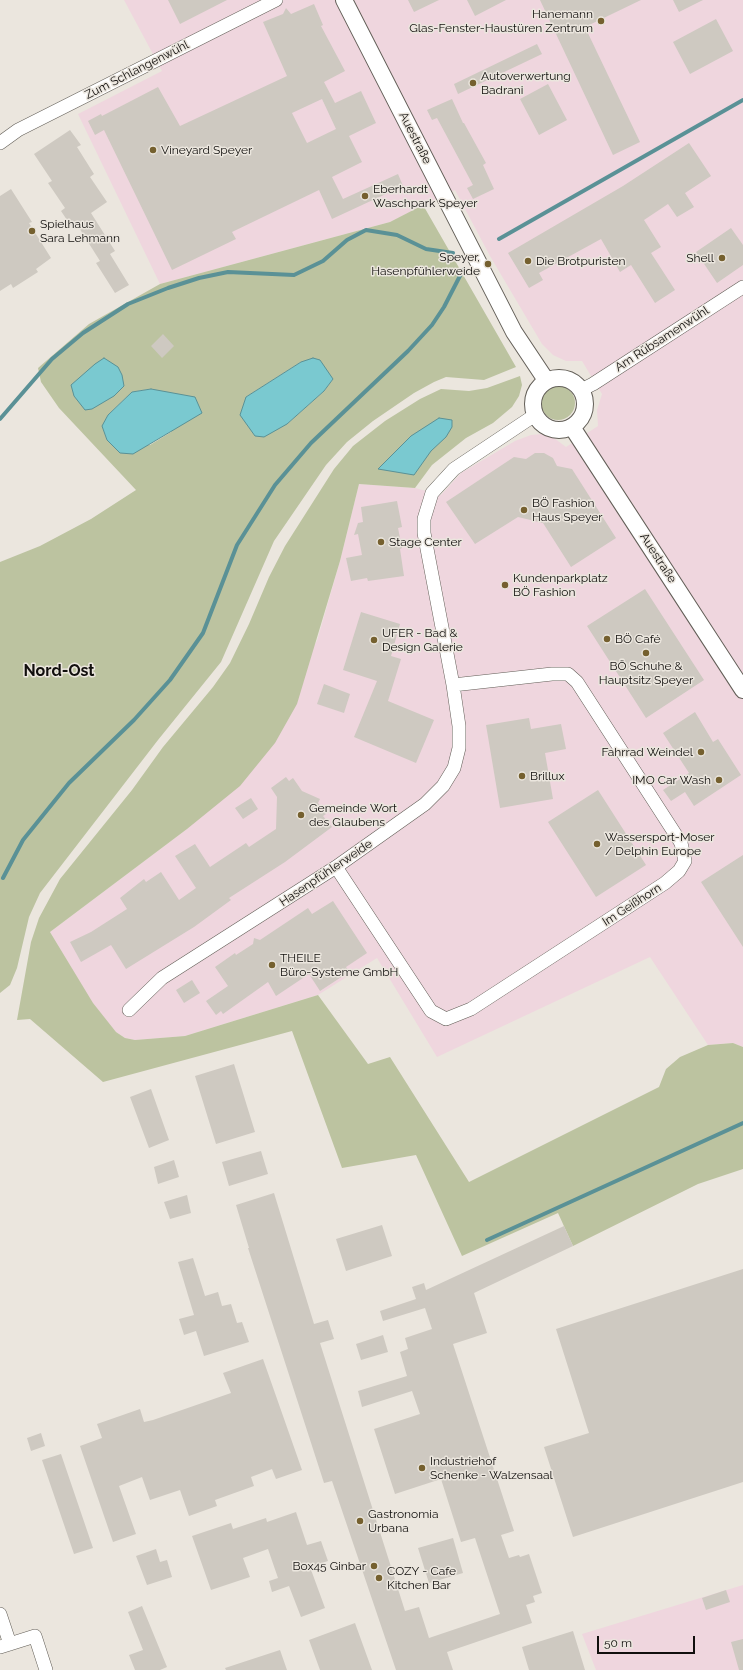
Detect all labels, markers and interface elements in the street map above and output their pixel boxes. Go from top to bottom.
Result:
place label: Hanemann Glas-Fenster-Haustüren Zentrum [409,7,593,35]
marker: Hanemann Glas-Fenster-Haustüren Zentrum [596,16,606,26]
street label: Zum Schlangenwühl [83,38,191,102]
place label: Autoverwertung Badrani [481,69,571,97]
marker: Autoverwertung Badrani [468,78,478,88]
street label: Auestraße [396,110,434,166]
place label: Vineyard Speyer [161,143,252,157]
marker: Vineyard Speyer [148,145,158,155]
place label: Eberhardt Waschpark Speyer [373,182,478,210]
marker: Eberhardt Waschpark Speyer [360,191,370,201]
place label: Spielhaus Sara Lehmann [40,217,120,245]
marker: Spielhaus Sara Lehmann [27,226,37,236]
place label: Speyer, Hasenpfühlerweide [371,250,480,278]
place label: Shell [686,251,714,265]
marker: Shell [717,253,727,263]
place label: Die Brotpuristen [536,254,625,268]
marker: Die Brotpuristen [523,256,533,266]
marker: Speyer, Hasenpfühlerweide [483,259,493,269]
street label: Am Rübsamenwühl [612,303,712,375]
place label: BÖ Fashion Haus Speyer [532,496,602,524]
marker: BÖ Fashion Haus Speyer [519,505,529,515]
street label: Auestraße [637,530,679,586]
place label: Stage Center [389,535,462,549]
marker: Stage Center [376,537,386,547]
place label: Kundenparkplatz BÖ Fashion [513,571,608,599]
marker: Kundenparkplatz BÖ Fashion [500,580,510,590]
place label: UFER - Bad & Design Galerie [382,626,463,654]
place label: BÖ Café [615,632,661,646]
marker: BÖ Café [602,634,612,644]
marker: UFER - Bad & Design Galerie [369,635,379,645]
marker: BÖ Schuhe & Hauptsitz Speyer [641,648,651,658]
place label: BÖ Schuhe & Hauptsitz Speyer [599,659,693,687]
district label: Nord-Ost [24,661,94,681]
place label: Fahrrad Weindel [602,745,693,759]
marker: Fahrrad Weindel [696,747,706,757]
place label: Brillux [530,769,565,783]
marker: Brillux [517,771,527,781]
place label: IMO Car Wash [632,773,711,787]
marker: IMO Car Wash [714,775,724,785]
place label: Gemeinde Wort des Glaubens [309,801,397,829]
marker: Gemeinde Wort des Glaubens [296,810,306,820]
place label: Wassersport-Moser / Delphin Europe [605,830,715,858]
street label: Hasenpfühlerweide [277,837,375,909]
marker: Wassersport-Moser / Delphin Europe [592,839,602,849]
street label: Im Geißhorn [600,881,664,929]
place label: THEILE Büro-Systeme GmbH [280,951,398,979]
marker: THEILE Büro-Systeme GmbH [267,960,277,970]
place label: Industriehof Schenke - Walzensaal [430,1454,553,1482]
marker: Industriehof Schenke - Walzensaal [417,1463,427,1473]
place label: Gastronomia Urbana [368,1507,438,1535]
marker: Gastronomia Urbana [355,1516,365,1526]
place label: Box45 Ginbar [293,1559,366,1573]
marker: Box45 Ginbar [369,1561,379,1571]
place label: COZY - Cafe Kitchen Bar [387,1564,456,1592]
marker: COZY - Cafe Kitchen Bar [374,1573,384,1583]
scale bar [599,1628,697,1654]
text: 50 m [604,1636,632,1650]

